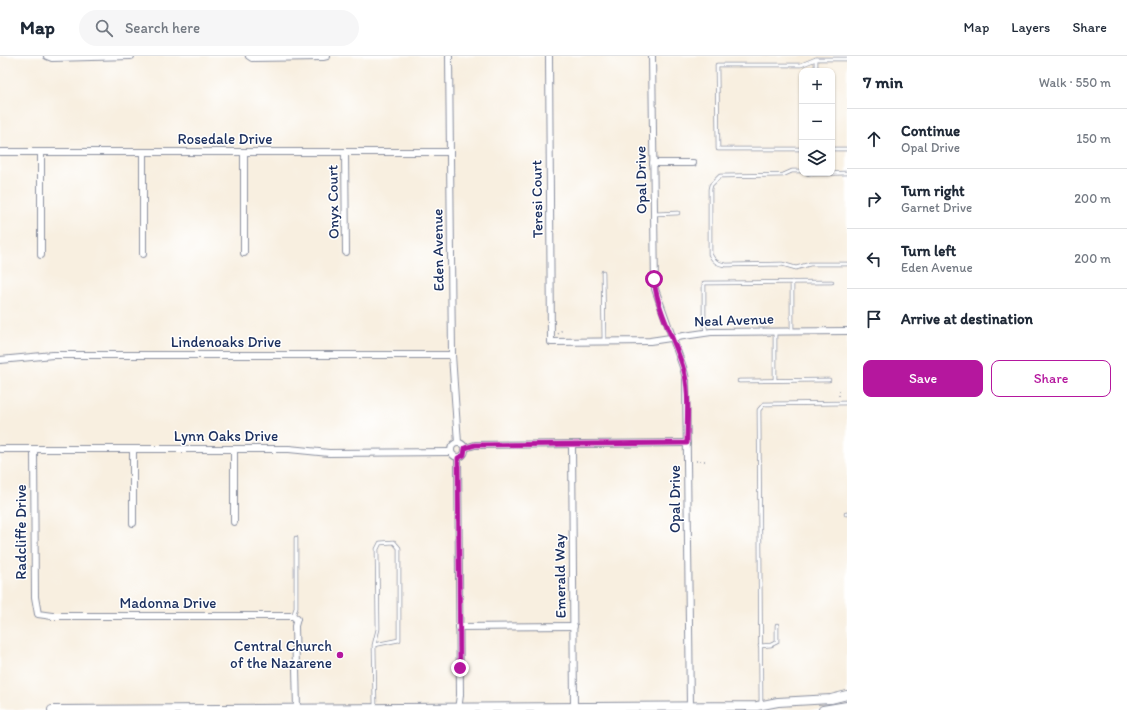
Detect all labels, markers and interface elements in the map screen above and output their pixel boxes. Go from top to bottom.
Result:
search box [79,10,359,46]
text: Map [20,16,55,39]
icon: search [93,17,115,39]
text: Search here [125,19,200,37]
text: Map [964,19,989,36]
text: Layers [1011,19,1050,36]
text: Share [1072,19,1107,36]
map controls [799,68,835,176]
button: + [799,68,835,104]
text: 7 min [863,72,903,92]
text: Walk · 550 m [1039,75,1111,90]
button: − [799,104,835,140]
text: Continue [901,122,960,140]
icon: ahead [863,128,885,150]
street label: Rosedale Drive [178,130,272,148]
text: 150 m [1076,131,1111,146]
button: layers [799,140,835,176]
text: Opal Drive [901,140,960,155]
street label: Opal Drive [631,146,651,214]
street label: Teresi Court [527,159,547,238]
street label: Onyx Court [323,164,343,239]
text: Turn right [901,182,965,200]
icon: right [863,188,885,210]
text: 200 m [1074,191,1111,206]
text: Garnet Drive [901,200,972,215]
street label: Eden Avenue [428,209,448,291]
text: Turn left [901,242,956,260]
icon: left [863,248,885,270]
text: 200 m [1074,251,1111,266]
text: Eden Avenue [901,260,973,275]
route start [645,270,663,288]
icon: arrive [863,308,885,330]
street label: Neal Avenue [694,310,774,330]
text: Arrive at destination [901,310,1033,328]
street label: Lindenoaks Drive [171,333,281,351]
button: Save [863,360,983,397]
button: Share [991,360,1111,397]
street label: Lynn Oaks Drive [174,427,278,445]
street label: Opal Drive [666,465,684,533]
street label: Radcliffe Drive [12,484,30,580]
street label: Emerald Way [550,534,570,618]
street label: Madonna Drive [120,594,216,612]
place label: Central Church of the Nazarene [230,637,332,672]
marker: Central Church of the Nazarene [335,650,345,660]
route end [451,659,469,677]

